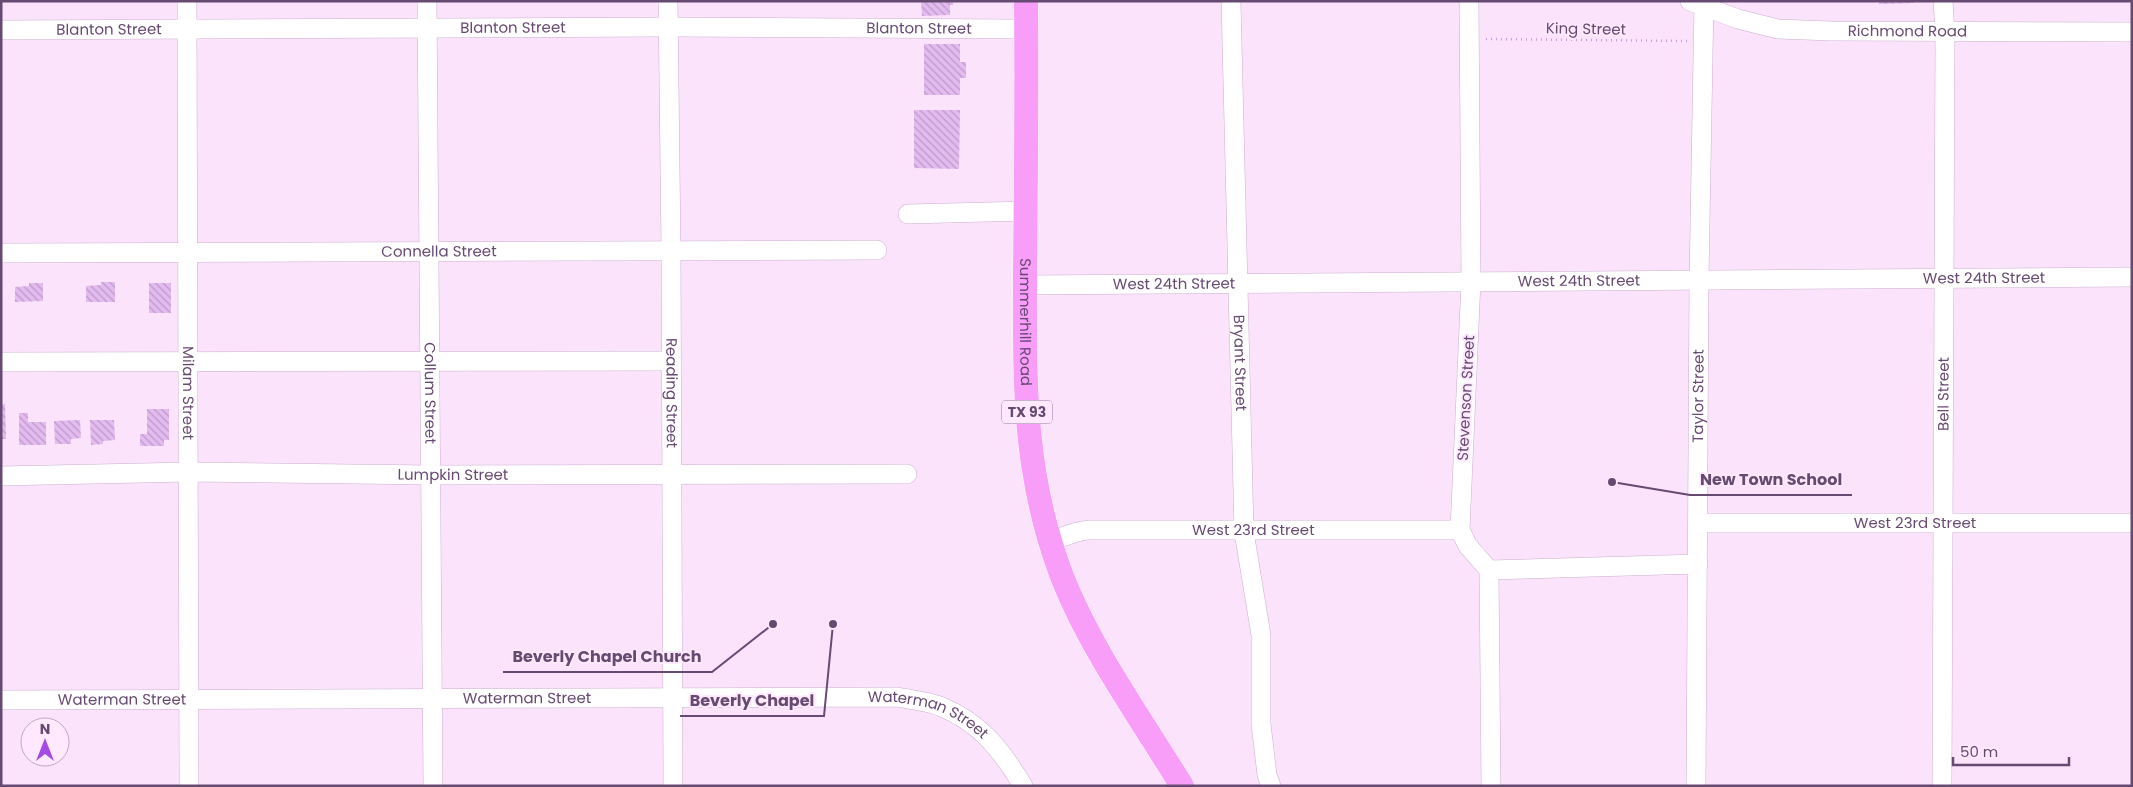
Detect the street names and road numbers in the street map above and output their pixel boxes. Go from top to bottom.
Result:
street label: Blanton Street [460,16,566,38]
street label: Blanton Street [866,17,972,39]
street label: King Street [1546,17,1626,40]
street label: Blanton Street [56,18,162,40]
street label: Richmond Road [1848,20,1967,41]
street label: Connella Street [381,240,497,262]
street label: Summerhill Road [1015,258,1037,386]
street label: West 24th Street [1923,267,2045,289]
street label: West 24th Street [1518,270,1640,291]
street label: West 24th Street [1113,272,1235,294]
street label: Bryant Street [1229,314,1252,411]
street label: Stevenson Street [1452,335,1479,461]
street label: Reading Street [661,338,683,448]
street label: Collum Street [420,342,441,444]
street label: Milam Street [178,346,199,440]
street label: Taylor Street [1687,349,1709,443]
street label: Bell Street [1932,357,1954,431]
road number: TX 93 [1002,401,1052,424]
street label: Lumpkin Street [397,464,508,485]
street label: West 23rd Street [1854,512,1976,533]
street label: West 23rd Street [1192,519,1315,540]
street label: Waterman Street [868,686,994,743]
street label: Waterman Street [463,687,591,708]
street label: Waterman Street [58,688,186,710]

